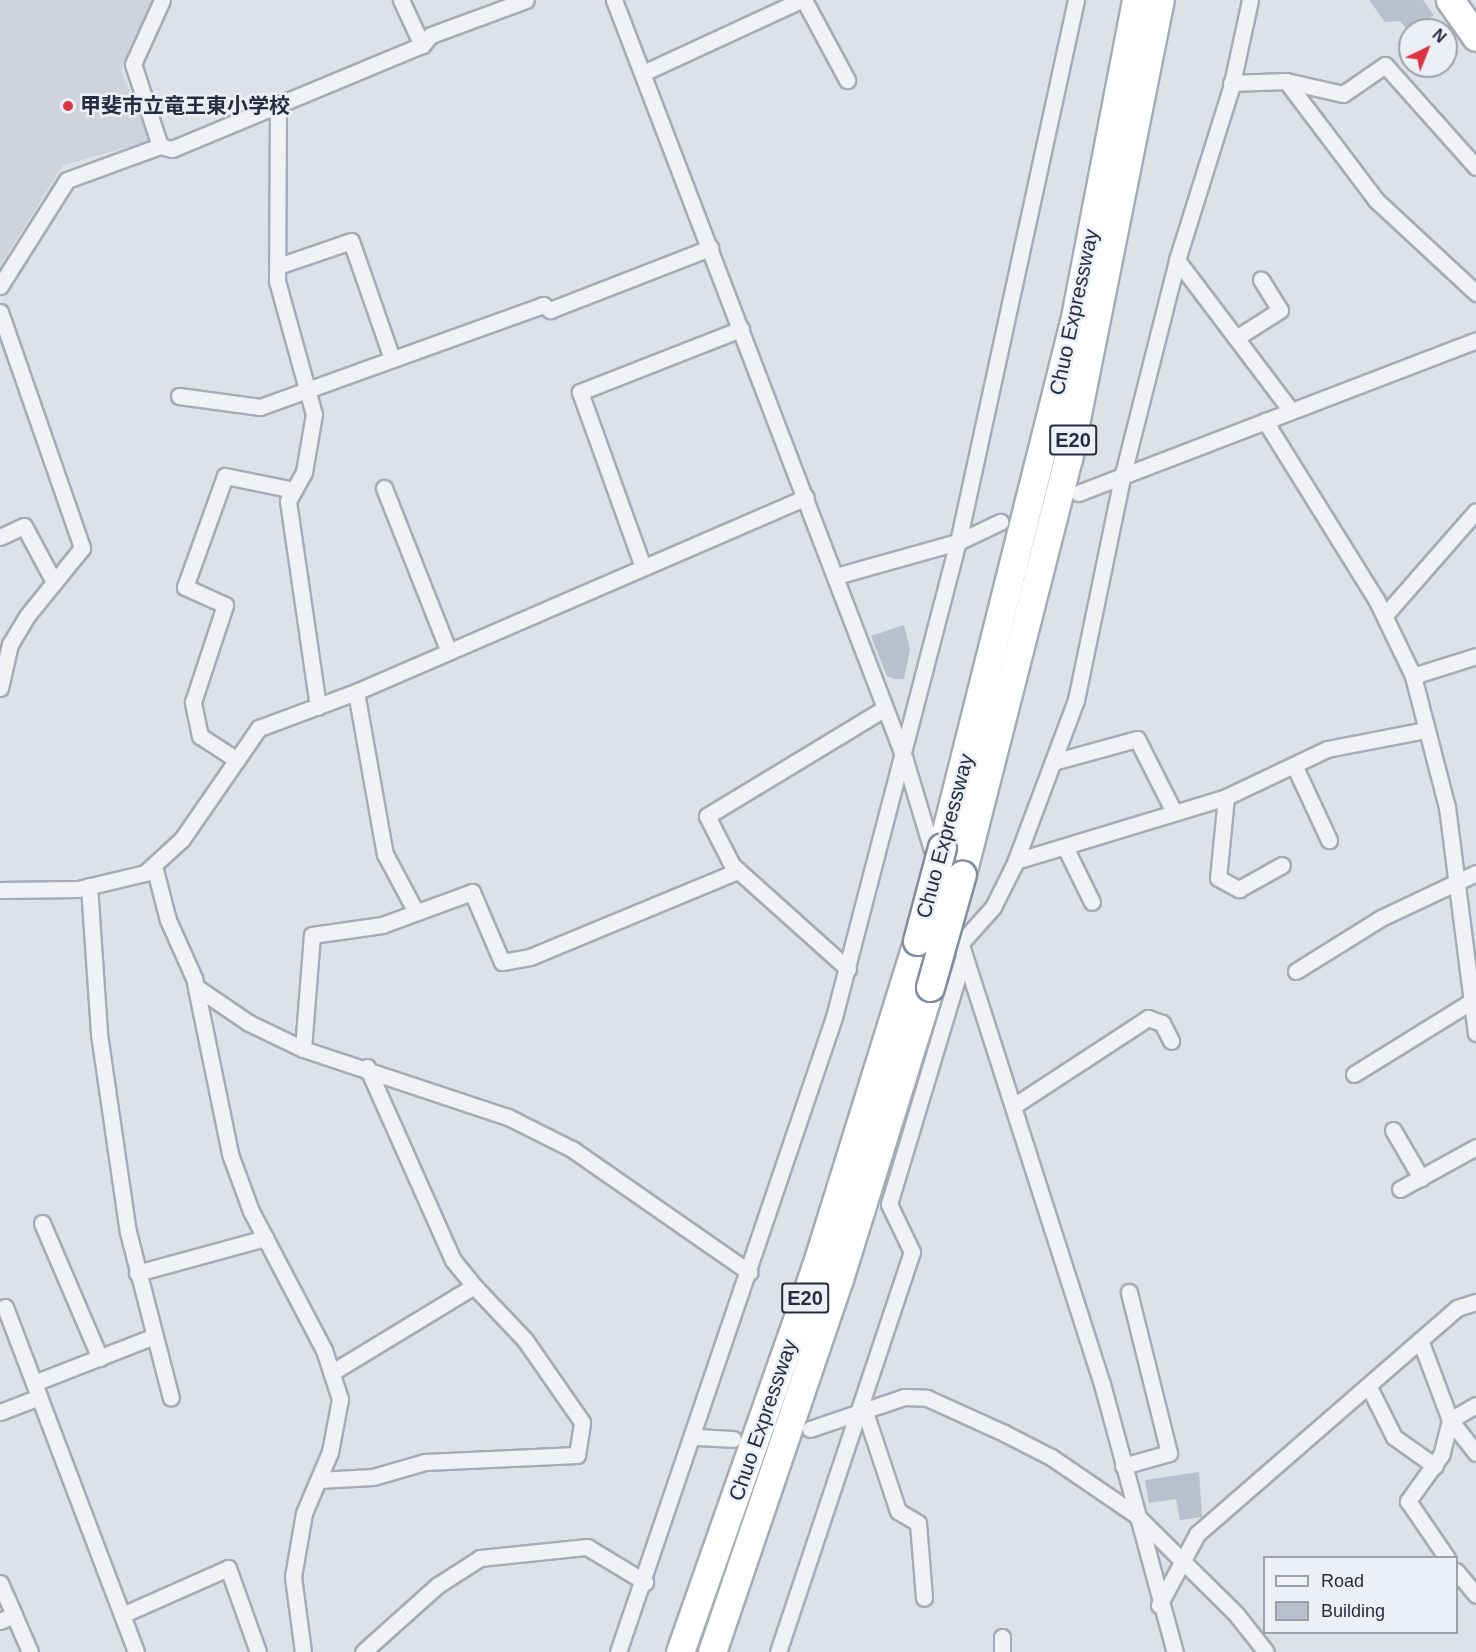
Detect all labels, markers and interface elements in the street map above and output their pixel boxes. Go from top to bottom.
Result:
north arrow [1398,18,1458,78]
text: N [1429,26,1449,46]
place label: 甲斐市立竜王東小学校 [80,93,290,119]
marker: 甲斐市立竜王東小学校 [61,99,75,113]
street label: Chuo Expressway [1044,227,1104,397]
road number: E20 [1049,423,1097,457]
street label: Chuo Expressway [911,751,979,921]
road number: E20 [781,1281,829,1315]
street label: Chuo Expressway [724,1336,802,1504]
legend [1263,1556,1458,1634]
text: Road [1321,1571,1364,1591]
text: Building [1321,1601,1385,1621]

